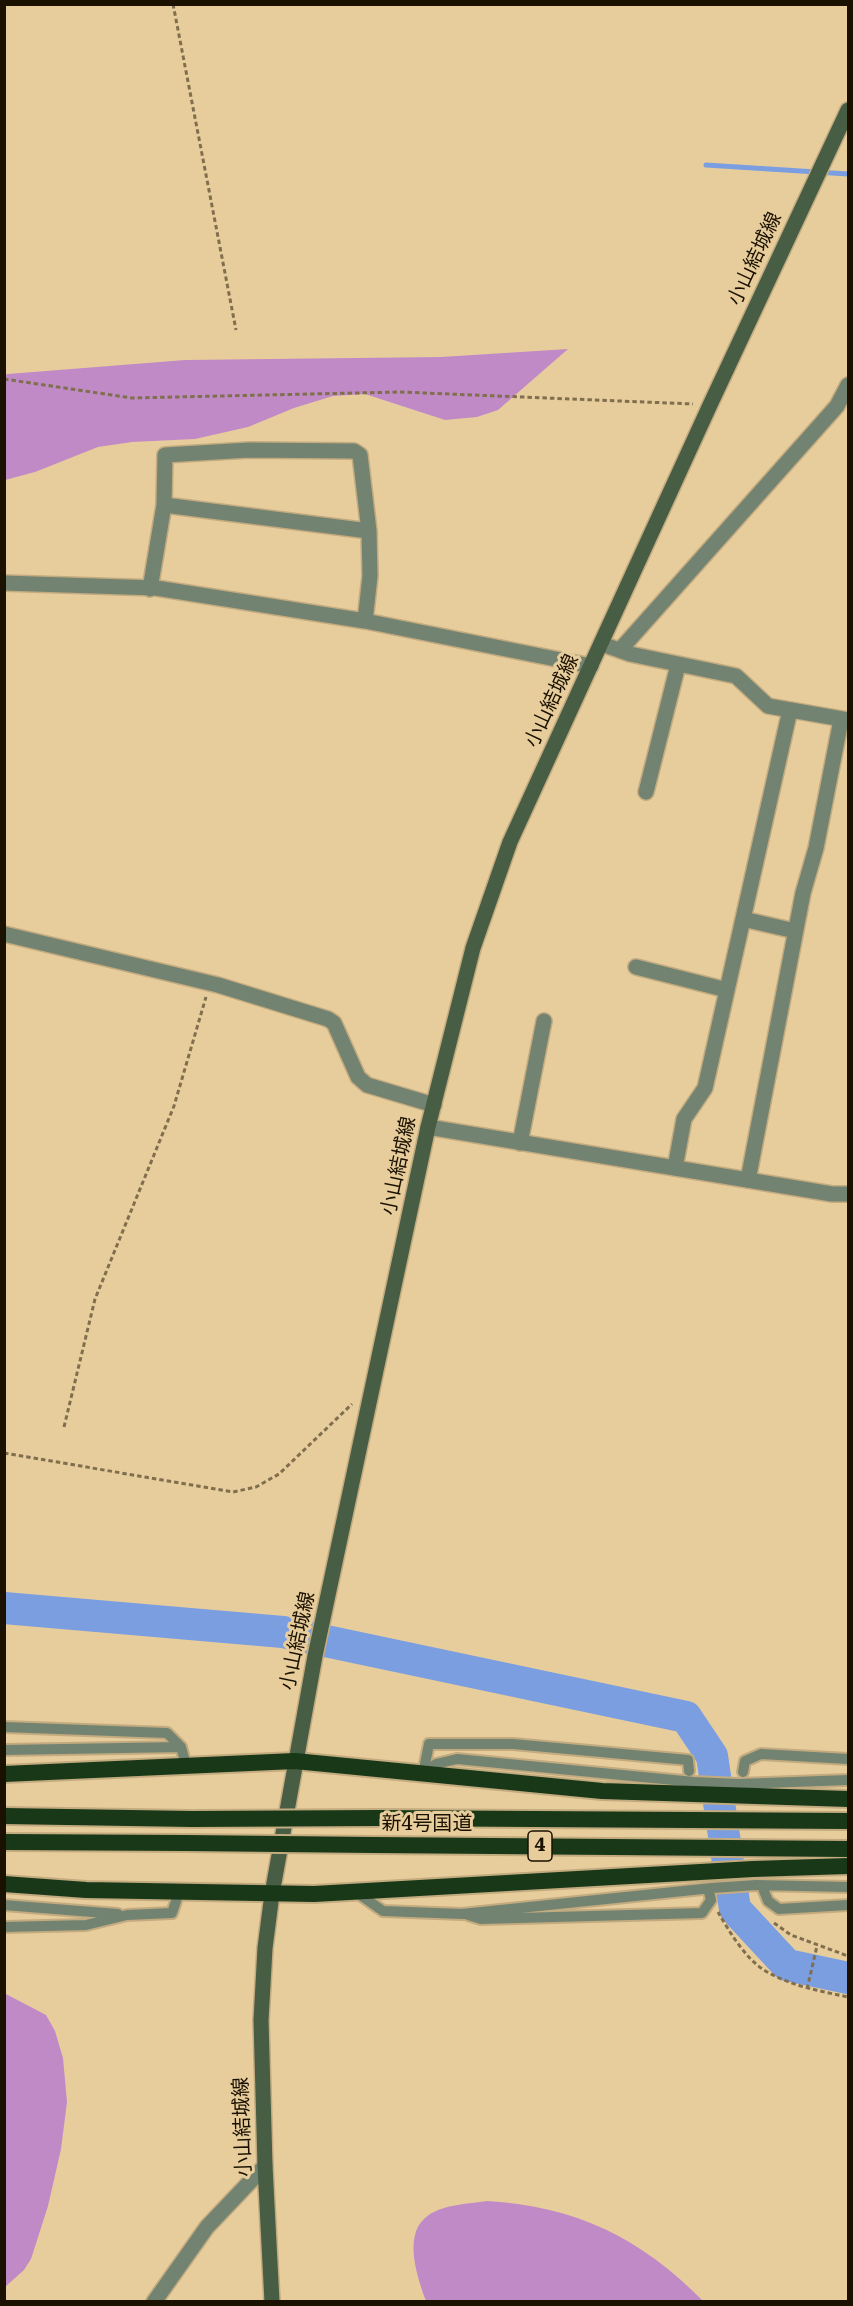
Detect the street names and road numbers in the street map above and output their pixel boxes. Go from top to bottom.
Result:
street label: 小山結城線 [723,209,787,309]
street label: 小山結城線 [520,651,584,751]
street label: 小山結城線 [377,1115,421,1217]
street label: 小山結城線 [276,1590,320,1692]
street label: 新4号国道 [381,1812,473,1836]
road number: 4 [528,1831,552,1861]
street label: 小山結城線 [229,2077,257,2177]

